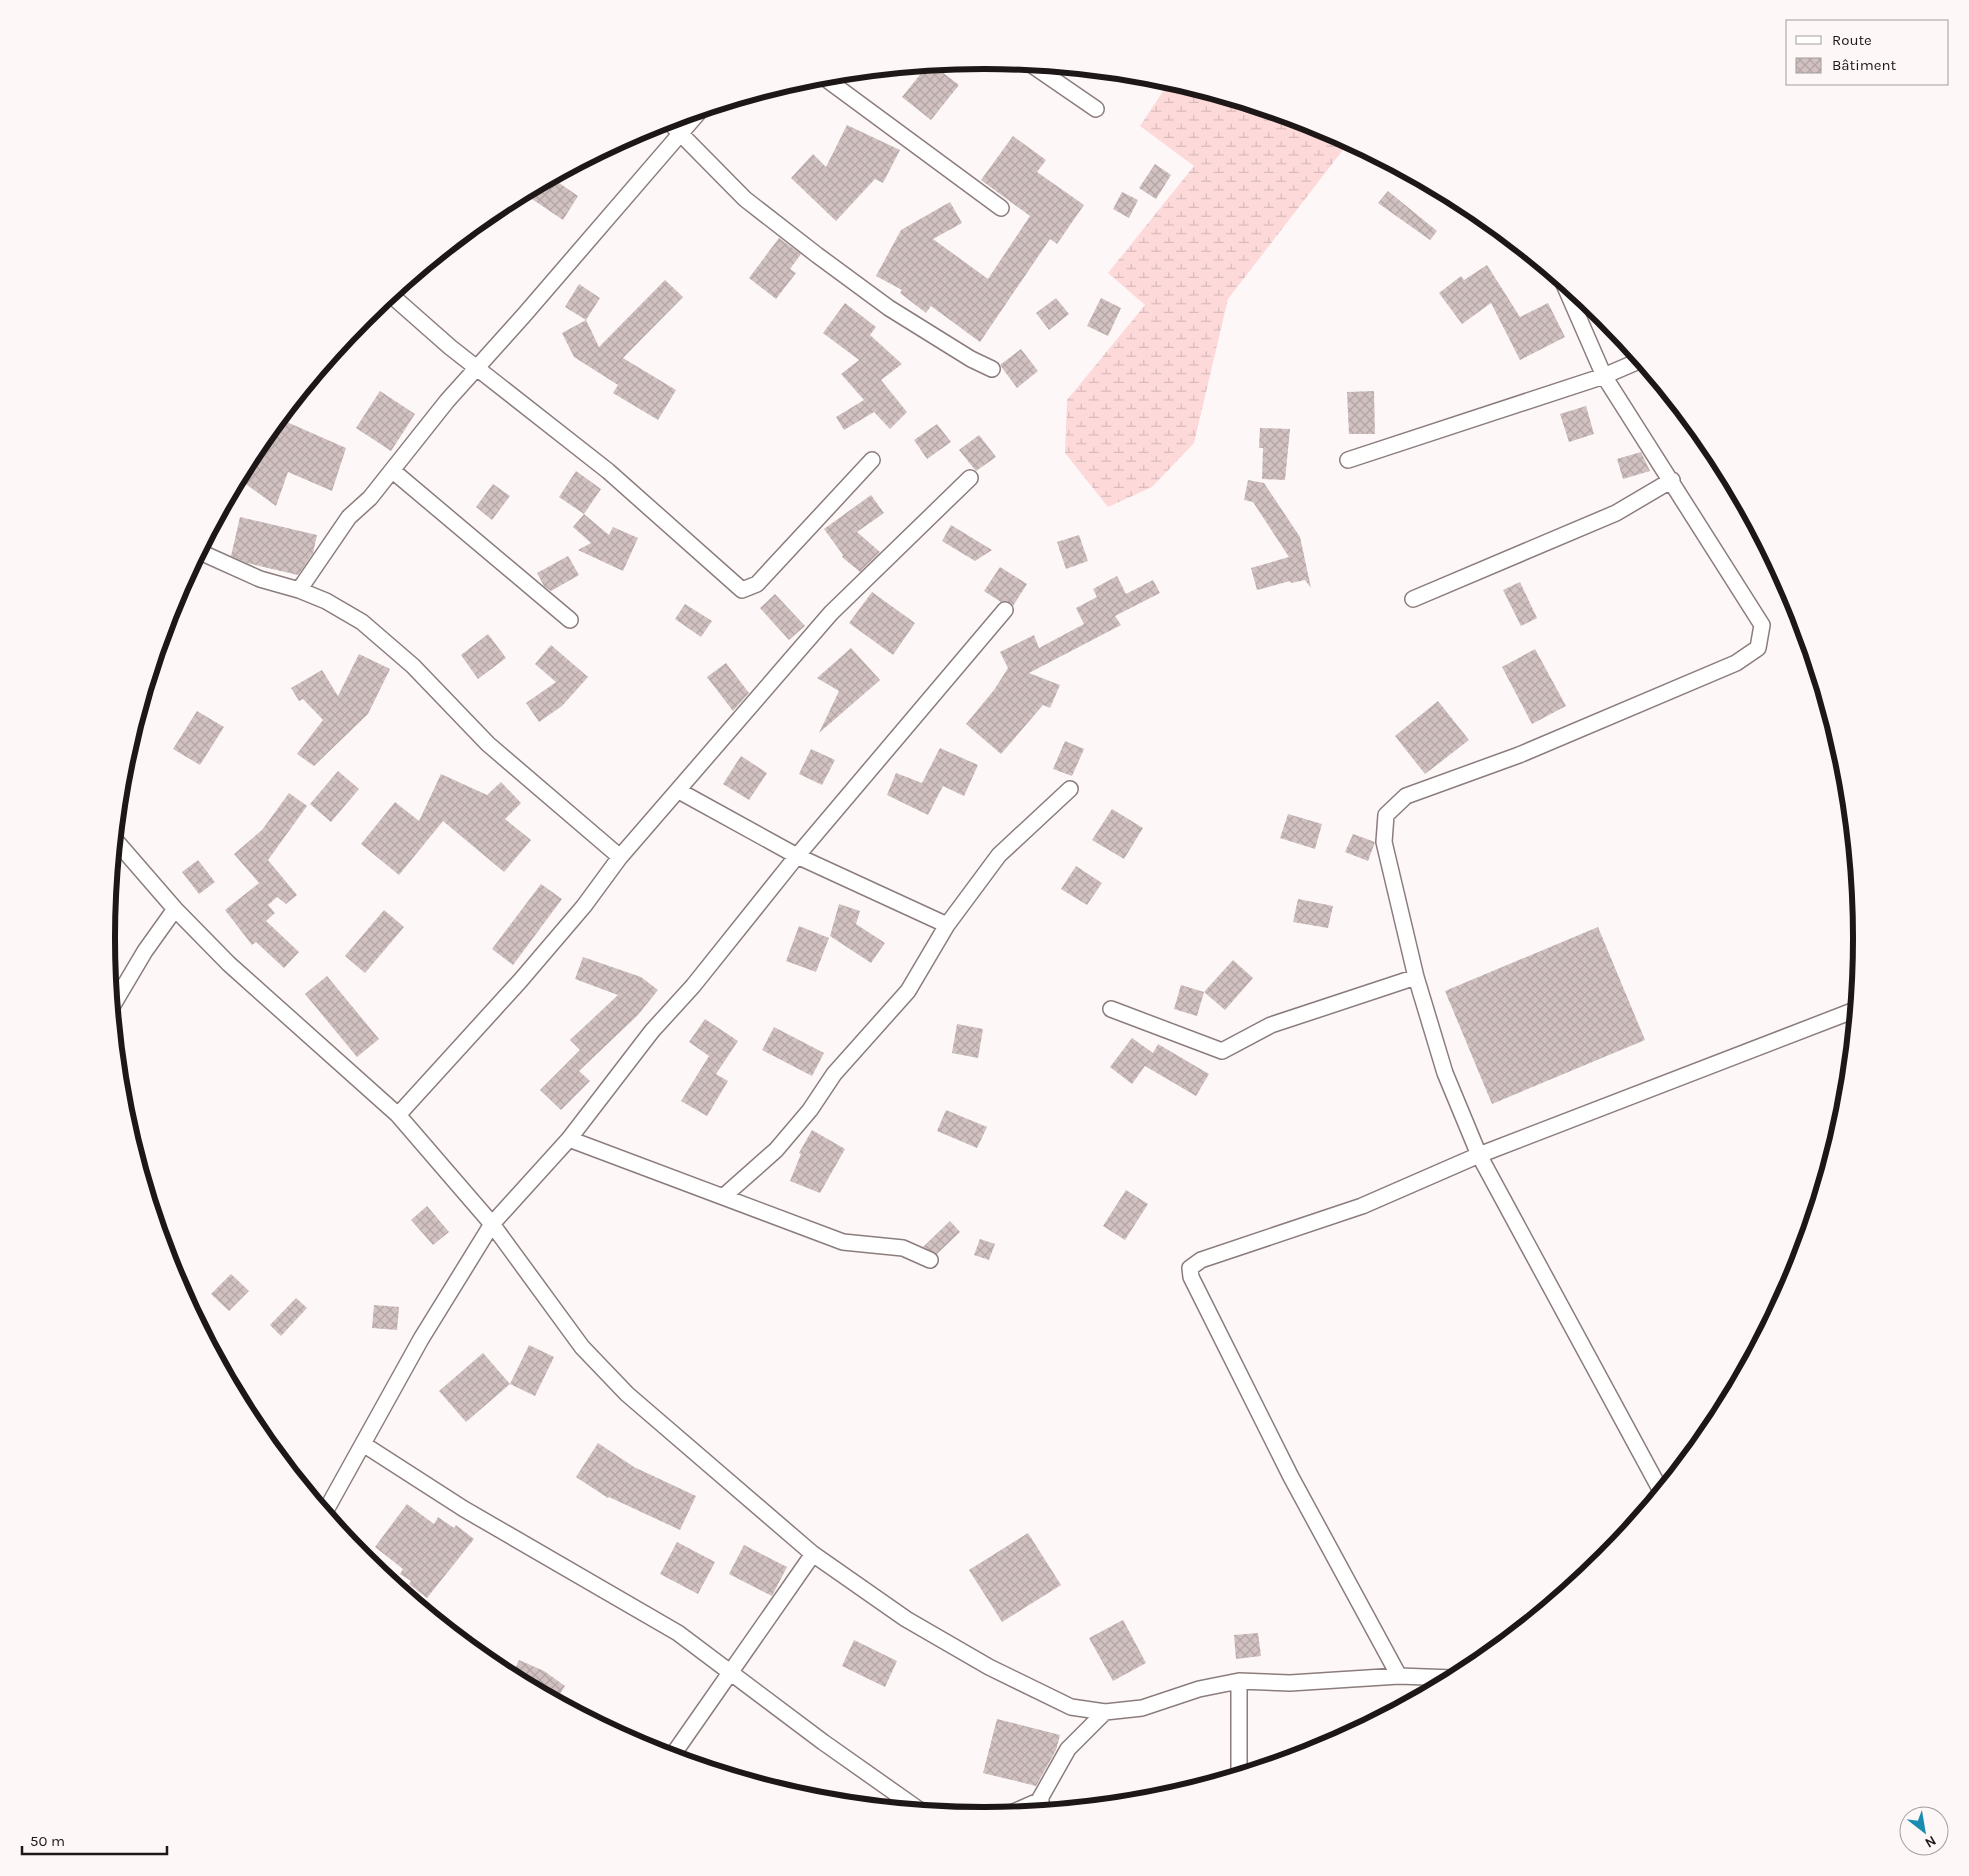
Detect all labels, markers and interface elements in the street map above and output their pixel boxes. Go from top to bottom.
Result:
legend [1786,20,1949,85]
text: Route [1832,31,1872,49]
text: Bâtiment [1832,56,1896,74]
north arrow [1899,1806,1949,1856]
scale bar [22,1824,168,1856]
text: 50 m [30,1832,65,1850]
text: N [1922,1832,1939,1852]

